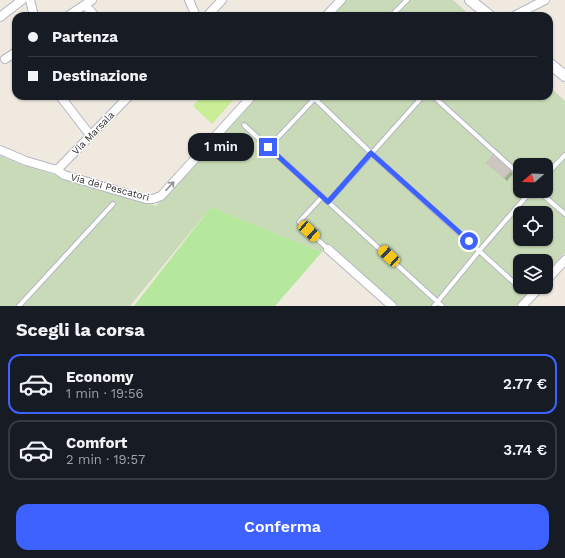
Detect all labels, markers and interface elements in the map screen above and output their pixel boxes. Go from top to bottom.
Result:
text: Partenza [52,28,118,46]
text: Destinazione [52,67,147,85]
street label: Via Marsala [70,109,117,157]
callout: 1 min [188,133,254,161]
route end [259,138,277,156]
text: 1 min [204,139,238,154]
north arrow [513,158,553,198]
map controls [513,158,553,294]
street label: Via dei Pescatori [69,171,151,203]
one-way arrow [165,181,174,191]
button: locate [513,206,553,246]
car [296,219,322,243]
route start [460,232,478,250]
car [376,243,402,269]
button: layers [513,254,553,294]
text: Scegli la corsa [16,319,145,340]
icon: car [18,366,54,402]
text: Economy [66,368,133,386]
text: 2.77 € [503,375,547,393]
text: 1 min · 19:56 [66,386,143,401]
icon: car [18,432,54,468]
text: Comfort [66,434,127,452]
text: 3.74 € [503,441,547,459]
text: 2 min · 19:57 [66,452,145,467]
button: Conferma [16,504,549,550]

